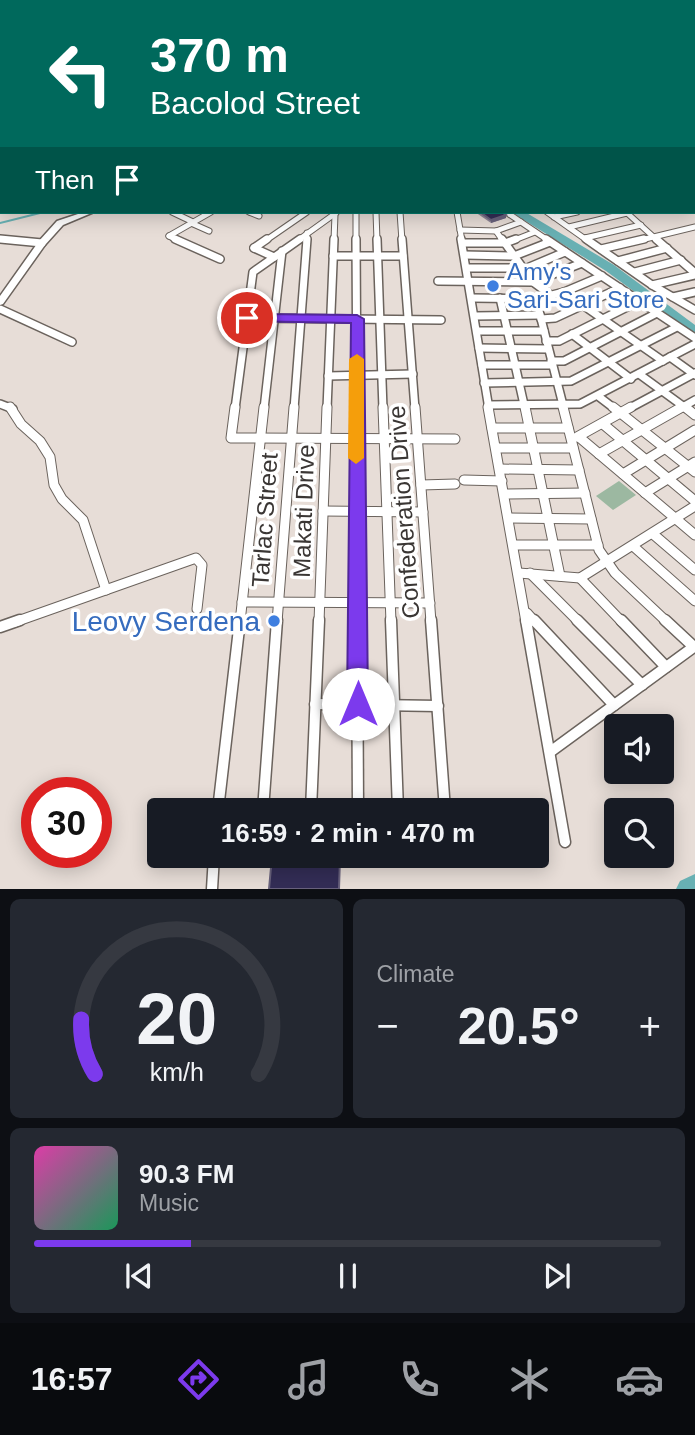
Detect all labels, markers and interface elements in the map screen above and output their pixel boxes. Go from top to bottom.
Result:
icon: left [35,28,126,119]
text: 370 m [150,28,289,82]
text: Bacolod Street [150,85,360,121]
icon: arrive [108,161,146,199]
text: Then [35,165,94,195]
place label: Amy's Sari-Sari Store [507,258,664,313]
marker: Amy's Sari-Sari Store [485,278,501,294]
pin [217,288,277,348]
icon: arrive [228,299,266,337]
street label: Confederation Drive [383,405,424,619]
street label: Makati Drive [288,444,319,578]
street label: Tarlac Street [246,451,283,588]
place label: Leovy Serdena [72,606,260,637]
marker: Leovy Serdena [266,613,282,629]
position arrow [321,667,395,741]
map controls [604,714,674,868]
button: sound [604,714,674,784]
speed limit sign: 30 [21,777,112,868]
button: search [604,798,674,868]
text: 16:59 · 2 min · 470 m [221,818,475,848]
text: Climate [377,961,454,987]
text: 20 [136,979,217,1060]
text: 20.5° [458,997,580,1055]
text: − [377,1005,399,1047]
text: + [639,1005,661,1047]
text: km/h [149,1058,203,1086]
text: 90.3 FM [139,1159,234,1189]
text: Music [139,1190,199,1216]
icon: previous [120,1257,158,1295]
icon: pause [329,1257,367,1295]
icon: next [538,1257,576,1295]
icon: directions [174,1355,223,1404]
icon: music [284,1355,333,1404]
icon: phone [395,1355,444,1404]
icon: climate [505,1355,554,1404]
icon: car [615,1355,664,1404]
text: 16:57 [31,1361,113,1397]

